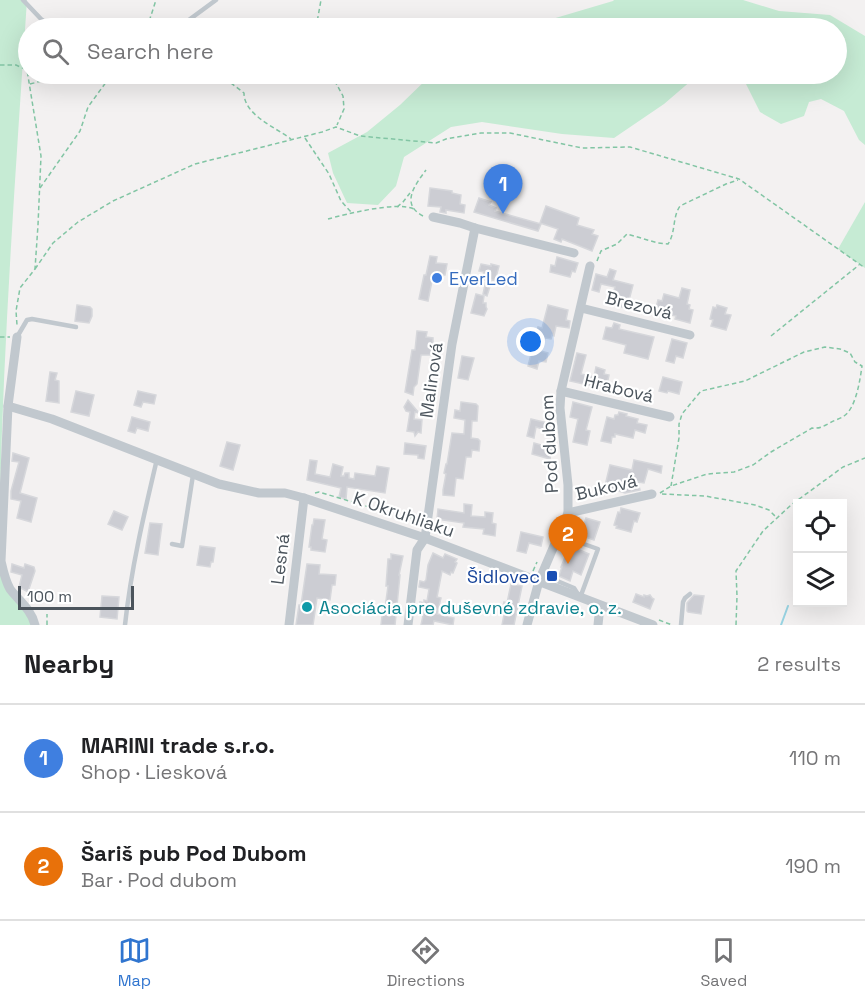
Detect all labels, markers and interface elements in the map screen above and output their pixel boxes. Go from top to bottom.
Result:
search box [18,18,847,84]
icon: search [39,35,72,68]
text: Search here [87,37,214,65]
pin: 1 [484,164,522,214]
place label: EverLed [449,267,518,290]
marker: EverLed [430,271,444,285]
street label: Brezová [603,286,675,324]
your location [516,327,545,356]
street label: Malinová [414,341,448,419]
street label: Hrabová [582,368,656,408]
street label: Pod dubom [535,394,563,494]
street label: Buková [573,469,639,505]
street label: K Okruhliaku [350,486,458,542]
map controls [793,499,847,607]
button: locate [793,499,847,553]
pin: 2 [548,514,588,564]
street label: Lesná [265,532,295,586]
button: layers [793,553,847,607]
place label: Šidlovec [467,565,540,588]
marker: Šidlovec [545,569,559,583]
scale bar [18,583,134,610]
text: 100 m [27,586,72,607]
place label: Asociácia pre duševné zdravie, o. z. [319,596,622,619]
marker: Asociácia pre duševné zdravie, o. z. [300,600,314,614]
text: Nearby [24,647,114,681]
text: 2 results [757,651,841,677]
text: MARINI trade s.r.o. [81,731,275,759]
text: 1 [39,745,48,771]
text: 110 m [789,745,841,771]
text: Shop · Liesková [81,759,227,785]
text: Šariš pub Pod Dubom [81,839,307,867]
text: 2 [38,853,49,879]
text: 190 m [785,853,841,879]
text: Bar · Pod dubom [81,867,237,893]
tab: Map [118,934,151,991]
tab: Directions [387,934,465,991]
tab: Saved [701,934,747,991]

